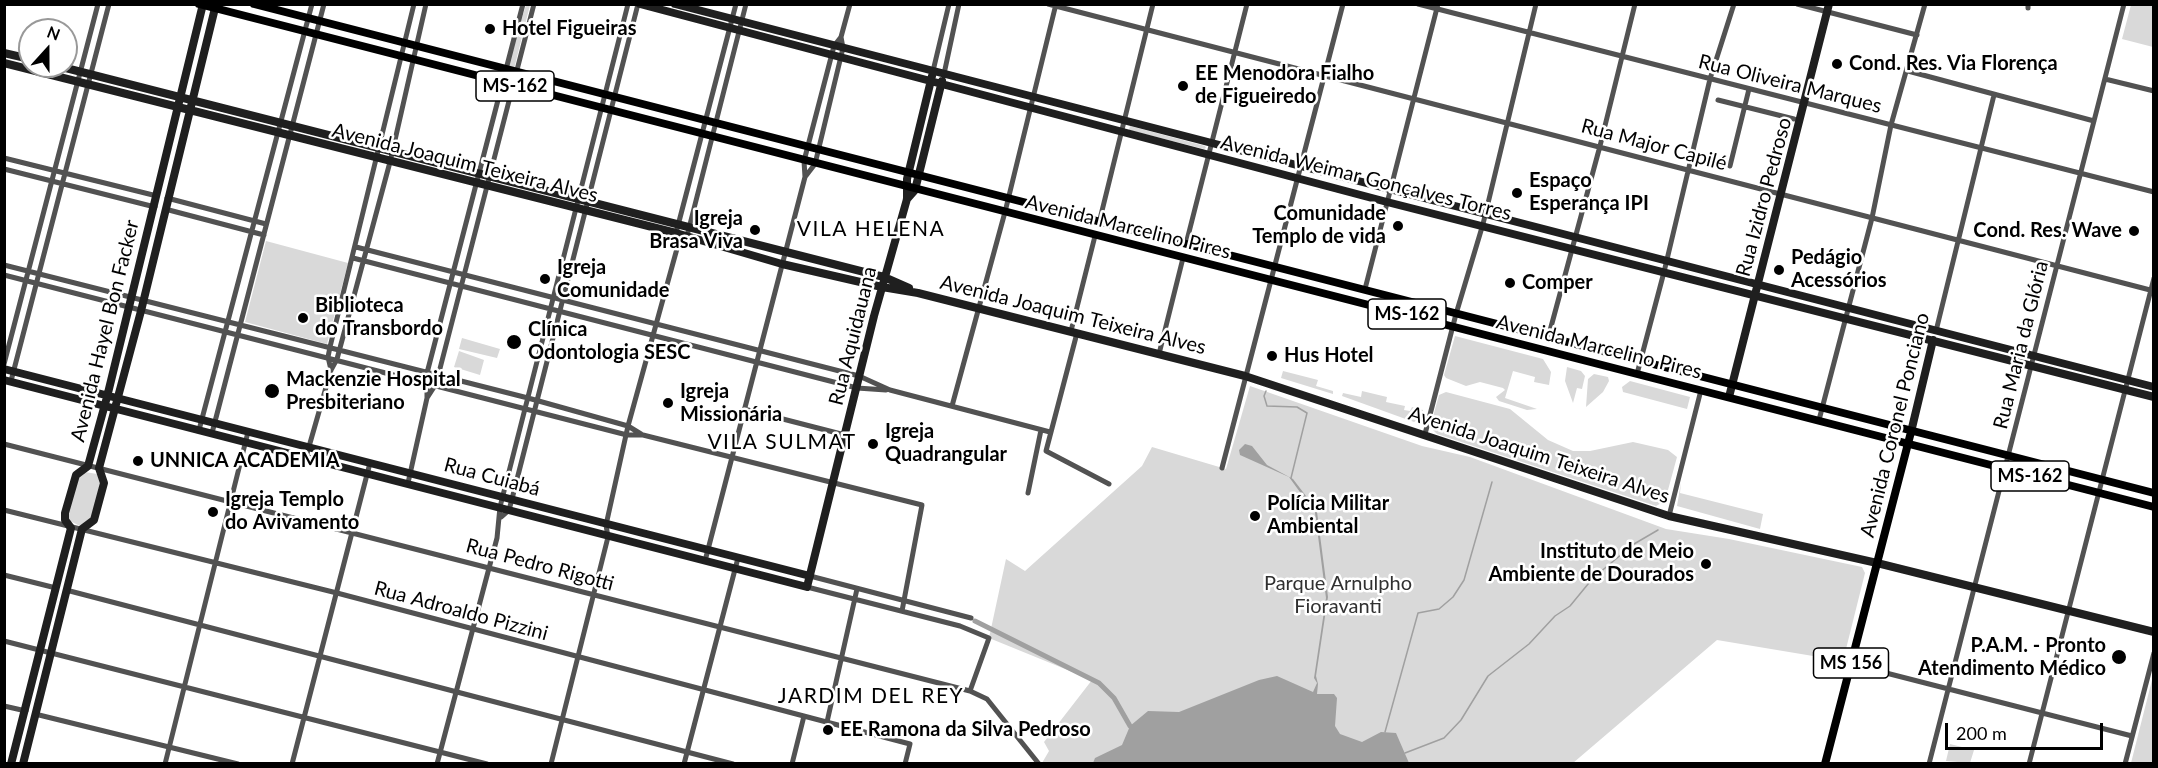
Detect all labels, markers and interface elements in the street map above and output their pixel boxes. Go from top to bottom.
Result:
place label: Hotel Figueiras [502,17,637,41]
north arrow [18,18,78,78]
text: N [45,22,63,44]
marker: Hotel Figueiras [483,22,497,36]
street label: Rua Oliveira Marques [1696,50,1884,118]
place label: Cond. Res. Via Florença [1849,52,2058,76]
marker: Cond. Res. Via Florença [1830,57,1844,71]
place label: EE Menodora Fialho de Figueiredo [1195,62,1374,109]
road number: MS-162 [476,71,554,101]
marker: EE Menodora Fialho de Figueiredo [1176,79,1190,93]
street label: Rua Major Capilé [1579,114,1729,176]
street label: Rua Izidro Pedroso [1731,115,1797,279]
street label: Avenida Joaquim Teixeira Alves [330,118,600,208]
street label: Avenida Weimar Gonçalves Torres [1218,130,1514,226]
place label: Espaço Esperança IPI [1529,169,1649,216]
marker: Espaço Esperança IPI [1510,186,1524,200]
street label: Avenida Marcelino Pires [1023,190,1233,264]
place label: Comunidade Templo de vida [1252,202,1386,249]
place label: Igreja Brasa Viva [649,207,743,254]
district label: VILA HELENA [797,216,945,242]
street label: Avenida Hayel Bon Facker [66,218,144,444]
marker: Comunidade Templo de vida [1391,219,1405,233]
place label: Cond. Res. Wave [1973,219,2122,243]
marker: Igreja Brasa Viva [748,223,762,237]
marker: Cond. Res. Wave [2127,224,2141,238]
place label: Pedágio Acessórios [1791,246,1887,293]
place label: Igreja Comunidade [557,256,669,303]
street label: Rua Maria da Glória [1988,258,2054,432]
marker: Pedágio Acessórios [1772,263,1786,277]
street label: Rua Aquidauana [824,264,882,408]
street label: Avenida Joaquim Teixeira Alves [938,270,1208,360]
place label: Comper [1522,271,1593,295]
marker: Igreja Comunidade [538,272,552,286]
marker: Comper [1503,276,1517,290]
place label: Biblioteca do Transbordo [315,294,443,341]
road number: MS-162 [1368,299,1446,329]
street label: Avenida Marcelino Pires [1494,310,1704,384]
street label: Avenida Coronel Ponciano [1855,310,1935,540]
marker: Biblioteca do Transbordo [296,311,310,325]
place label: Clínica Odontologia SESC [528,318,691,365]
marker: Clínica Odontologia SESC [505,333,523,351]
place label: Hus Hotel [1284,344,1374,368]
marker: Hus Hotel [1265,349,1279,363]
place label: Mackenzie Hospital Presbiteriano [286,368,461,415]
place label: Igreja Missionária [680,380,782,427]
marker: Mackenzie Hospital Presbiteriano [263,382,281,400]
marker: Igreja Missionária [661,396,675,410]
street label: Avenida Joaquim Teixeira Alves [1406,401,1672,509]
place label: Igreja Quadrangular [885,420,1007,467]
district label: VILA SULMAT [707,429,857,455]
marker: Igreja Quadrangular [866,437,880,451]
place label: UNNICA ACADEMIA [150,449,340,473]
street label: Rua Cuiabá [441,453,543,501]
marker: UNNICA ACADEMIA [131,454,145,468]
road number: MS-162 [1991,461,2069,491]
place label: Igreja Templo do Avivamento [225,488,359,535]
place label: Polícia Militar Ambiental [1267,492,1389,539]
marker: Igreja Templo do Avivamento [206,505,220,519]
marker: Polícia Militar Ambiental [1248,509,1262,523]
street label: Rua Pedro Rigotti [463,534,617,596]
place label: Instituto de Meio Ambiente de Dourados [1488,540,1694,587]
marker: Instituto de Meio Ambiente de Dourados [1699,557,1713,571]
park label: Parque Arnulpho Fioravanti [1264,572,1412,619]
street label: Rua Adroaldo Pizzini [371,576,551,646]
place label: P.A.M. - Pronto Atendimento Médico [1918,634,2106,681]
road number: MS 156 [1814,648,1888,678]
marker: P.A.M. - Pronto Atendimento Médico [2110,648,2128,666]
district label: JARDIM DEL REY [778,683,964,709]
scale bar [1948,711,2106,749]
place label: EE Ramona da Silva Pedroso [840,718,1091,742]
text: 200 m [1956,722,2007,744]
marker: EE Ramona da Silva Pedroso [821,723,835,737]

